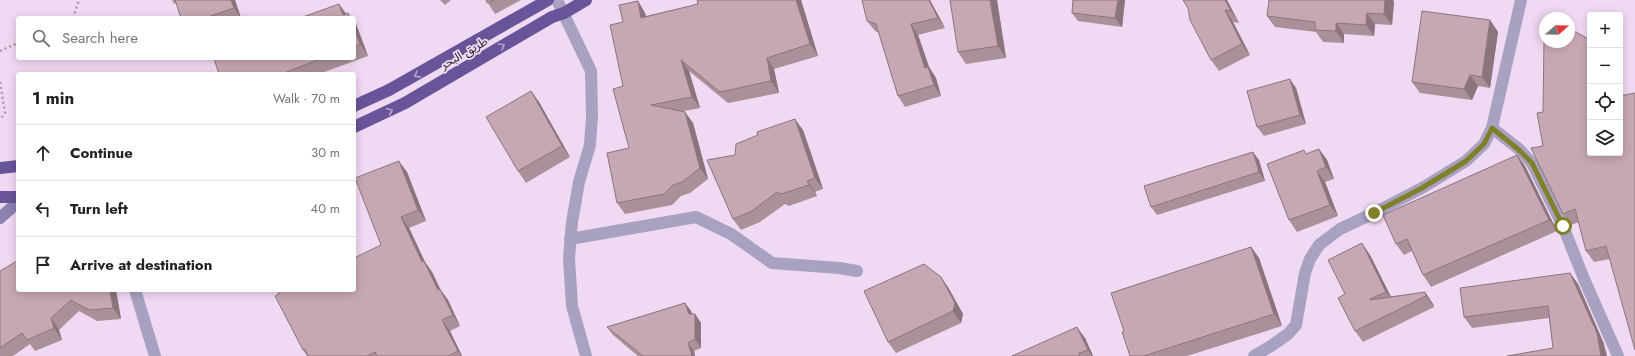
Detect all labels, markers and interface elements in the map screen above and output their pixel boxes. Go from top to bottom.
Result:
north arrow [1539,12,1575,48]
map controls [1587,12,1623,156]
button: + [1587,12,1623,48]
search box [16,16,356,60]
icon: search [30,27,52,49]
text: Search here [62,27,138,49]
street label: طريق البحر [436,32,491,74]
one-way arrow [498,44,505,51]
button: − [1587,48,1623,84]
one-way arrow [414,70,421,77]
button: locate [1587,84,1623,120]
text: 1 min [32,86,74,110]
text: Walk · 70 m [273,89,340,108]
one-way arrow [385,108,393,116]
button: layers [1587,120,1623,156]
icon: ahead [32,142,54,164]
text: Continue [70,142,133,164]
text: 30 m [311,143,340,162]
icon: left [32,198,54,220]
text: Turn left [70,198,128,220]
text: 40 m [311,199,340,218]
route end [1365,204,1383,222]
route start [1554,217,1572,235]
icon: arrive [32,254,54,276]
text: Arrive at destination [70,254,212,276]

